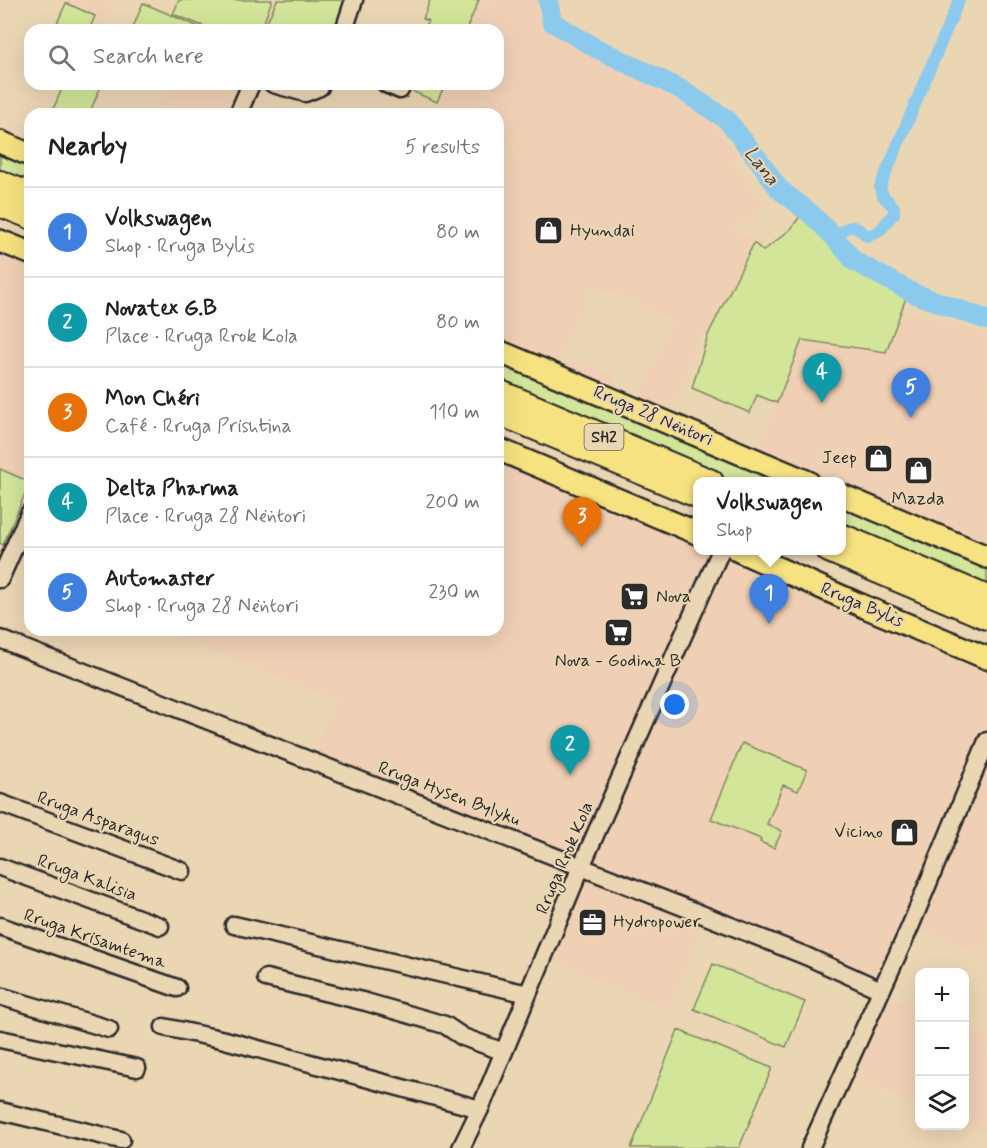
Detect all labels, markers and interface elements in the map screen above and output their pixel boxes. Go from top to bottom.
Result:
search box [24,24,504,90]
icon: search [45,41,78,74]
text: Search here [93,43,204,71]
text: Nearby [48,130,127,164]
text: 5 results [405,134,480,161]
water label: Lana [737,141,785,191]
text: Volkswagen [105,205,212,233]
shop icon: Hyundai [533,215,565,247]
text: 1 [63,219,72,246]
text: 80 m [436,219,480,246]
place label: Hyundai [570,219,635,243]
text: Shop · Rruga Bylis [105,233,255,260]
text: Novatex G.B [105,295,217,323]
text: 2 [63,309,72,336]
text: 80 m [436,309,480,336]
text: Place · Rruga Rrok Kola [105,323,298,350]
pin: 4 [802,354,842,403]
pin: 5 [892,368,930,418]
street label: Rruga 28 Nëntori [589,380,716,453]
text: Mon Chéri [105,385,200,413]
text: 3 [63,399,72,426]
text: 110 m [429,399,480,426]
text: Café · Rruga Prishtina [105,413,292,440]
road number: SH2 [584,424,624,450]
shop icon: Jeep [862,442,894,474]
place label: Jeep [822,446,857,470]
shop icon: Mazda [902,454,934,486]
text: Delta Pharma [105,475,239,503]
popup [693,477,846,555]
place label: Mazda [892,487,944,511]
text: 4 [62,489,73,516]
text: 200 m [425,489,480,516]
text: Volkswagen [716,489,823,517]
pin: 3 [562,498,602,547]
text: Place · Rruga 28 Nëntori [105,503,306,530]
text: Shop [716,517,753,544]
text: Automaster [105,565,215,593]
pin: 1 [750,574,788,624]
street label: Rruga Bylis [816,577,907,634]
text: 5 [62,579,74,606]
text: 230 m [428,579,480,606]
supermarket icon: Nova [619,581,651,613]
place label: Nova [656,585,691,609]
text: Shop · Rruga 28 Nëntori [105,593,299,620]
supermarket icon: Nova - Godina B [602,616,634,648]
place label: Nova - Godina B [555,649,681,673]
your location [660,690,689,719]
pin: 2 [550,726,590,775]
street label: Rruga Hysen Bylyku [374,756,523,833]
street label: Rruga Asparagus [33,786,162,853]
street label: Rruga Rrok Kola [530,798,600,918]
shop icon: Vicino [888,816,920,848]
place label: Vicino [834,820,883,844]
street label: Rruga Kalisia [34,849,140,908]
street label: Rruga Krisamtema [20,903,170,976]
office icon: Hydropower [576,906,608,938]
place label: Hydropower [613,910,701,934]
map controls [915,968,969,1130]
button: + [915,968,969,1022]
button: − [915,1022,969,1076]
button: layers [915,1076,969,1130]

